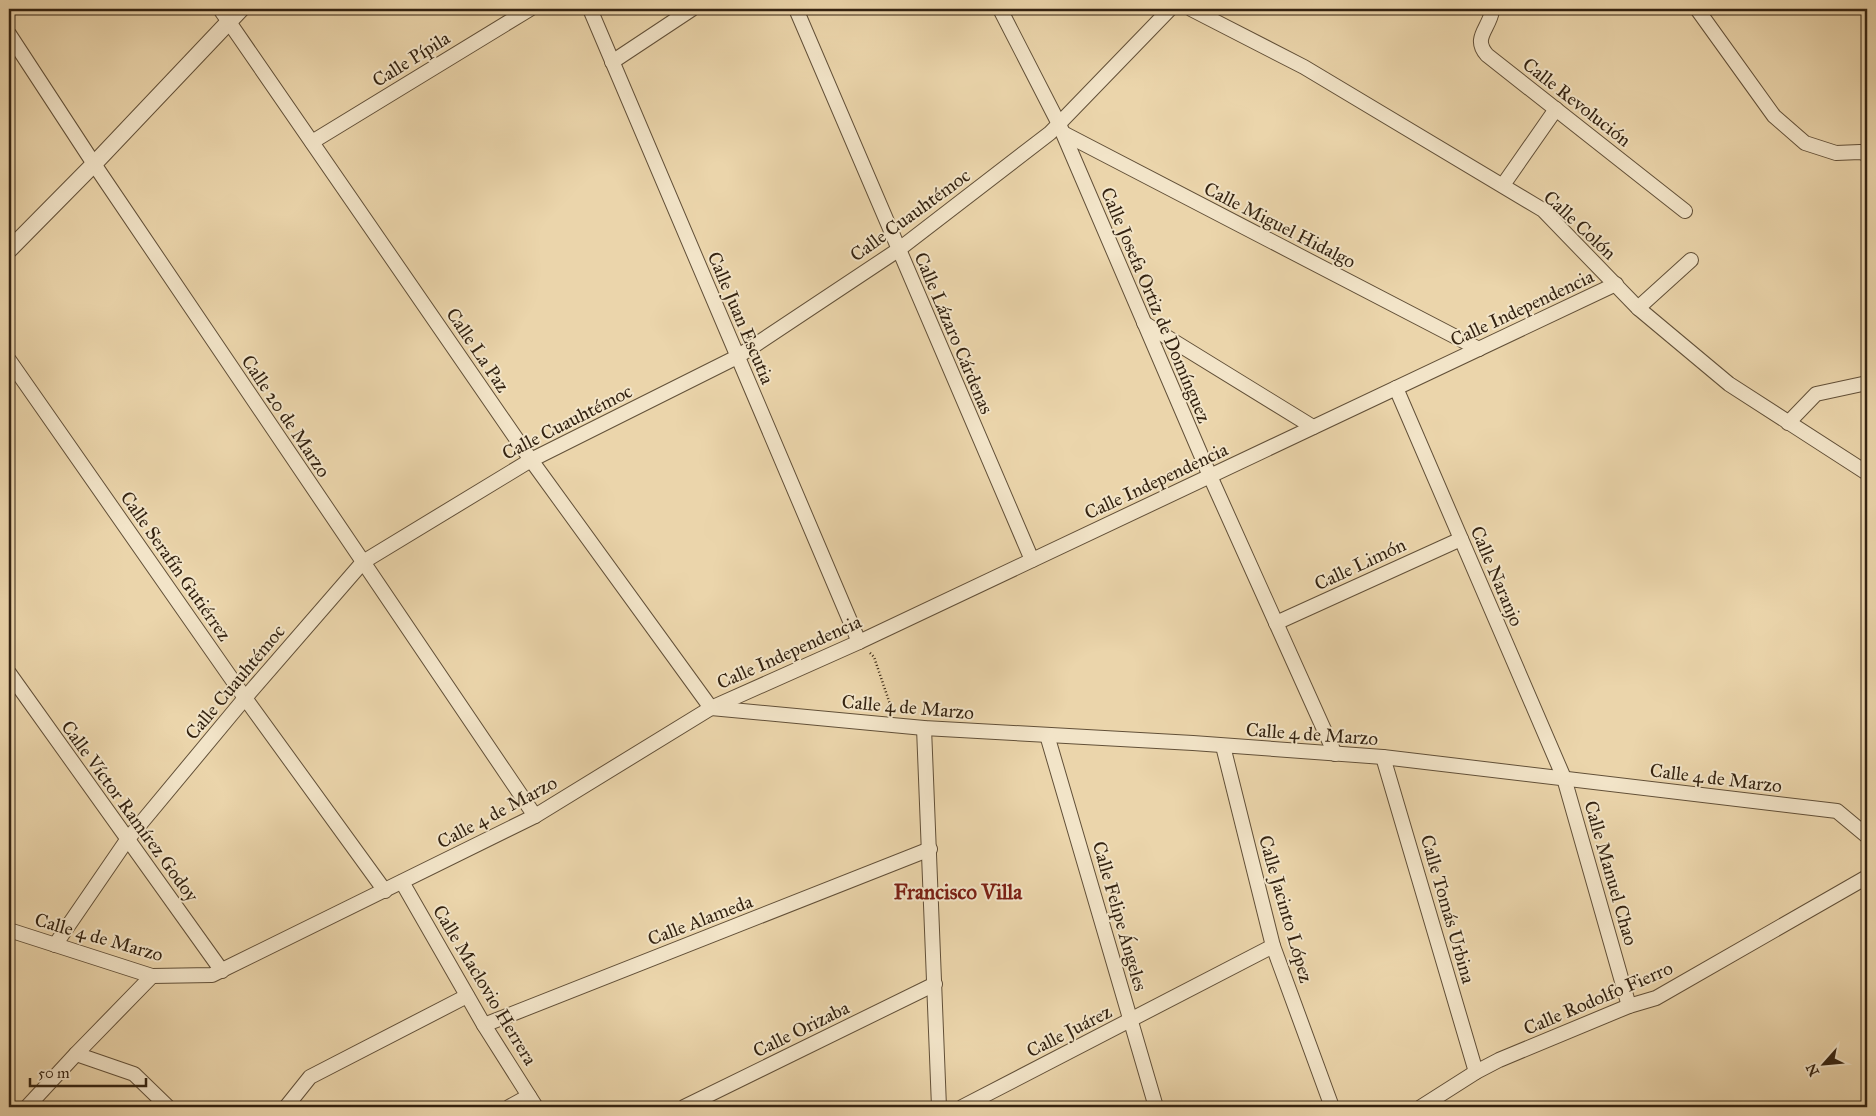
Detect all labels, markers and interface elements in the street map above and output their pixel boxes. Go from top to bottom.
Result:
street label: Calle Pípila [368,26,455,92]
street label: Calle Revolución [1518,53,1636,151]
street label: Calle Cuauhtémoc [845,164,975,266]
street label: Calle Miguel Hidalgo [1200,177,1360,274]
street label: Calle Josefa Ortiz de Domínguez [1095,184,1216,427]
street label: Calle Colón [1539,186,1621,264]
street label: Calle Juan Escutia [702,248,780,389]
street label: Calle Lázaro Cárdenas [909,249,999,417]
street label: Calle Independencia [1447,264,1598,351]
street label: Calle La Paz [441,303,515,397]
street label: Calle 20 de Marzo [237,351,336,482]
street label: Calle Cuauhtémoc [498,379,636,465]
street label: Calle Independencia [1081,437,1232,524]
street label: Calle Serafín Gutiérrez [116,487,237,646]
street label: Calle Naranjo [1466,522,1529,630]
street label: Calle Limón [1311,533,1409,595]
street label: Calle Independencia [713,609,866,694]
street label: Calle Cuauhtémoc [180,620,290,744]
street label: Calle 4 de Marzo [841,690,975,724]
street label: Calle Víctor Ramírez Godoy [56,716,204,907]
street label: Calle 4 de Marzo [1245,718,1379,750]
street label: Calle 4 de Marzo [1649,759,1784,798]
street label: Calle 4 de Marzo [433,771,561,853]
street label: Calle Manuel Chao [1579,798,1643,948]
street label: Calle Tomás Urbina [1416,832,1480,987]
street label: Calle Jacinto López [1253,833,1318,986]
street label: Calle Felipe Ángeles [1087,838,1153,994]
district label: Francisco Villa [894,879,1023,905]
street label: Calle Alameda [644,889,757,951]
street label: Calle Maclovio Herrera [428,901,542,1070]
street label: Calle 4 de Marzo [32,908,166,966]
street label: Calle Rodolfo Fierro [1520,956,1676,1040]
street label: Calle Orizaba [749,995,854,1062]
street label: Calle Juárez [1023,1000,1116,1063]
north arrow [1798,1038,1848,1088]
scale bar [30,1056,146,1088]
text: N [1803,1060,1823,1079]
text: 50 m [38,1064,70,1082]

